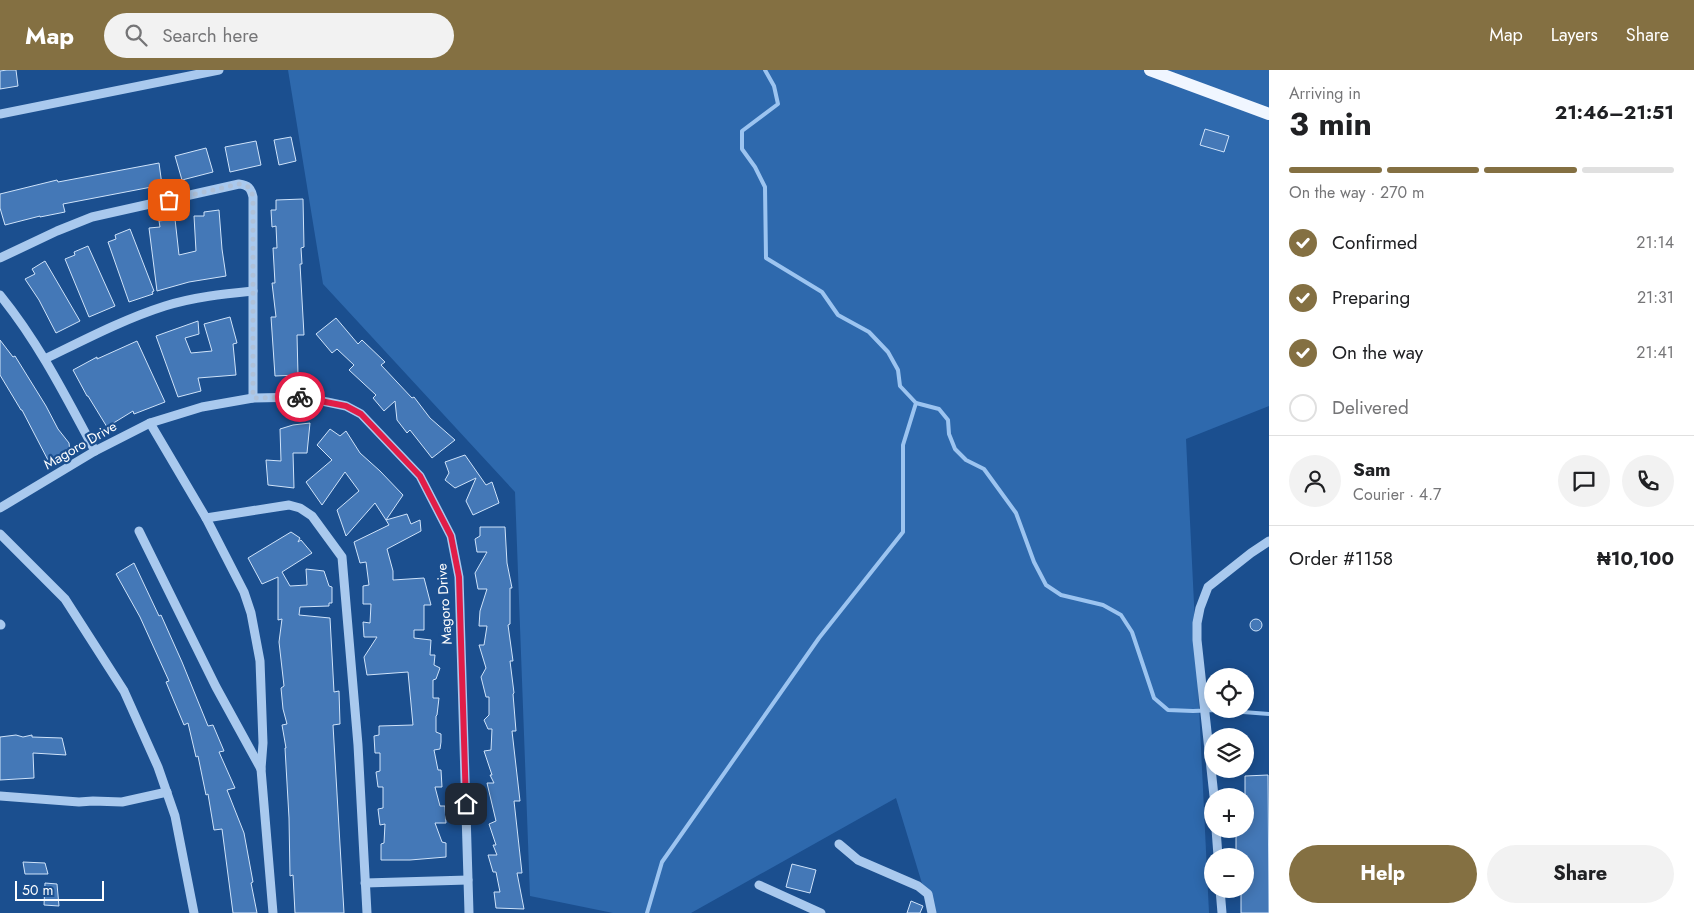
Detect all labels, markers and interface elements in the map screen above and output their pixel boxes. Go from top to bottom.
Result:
search box [104,13,454,58]
text: Map [25,18,74,53]
icon: search [122,21,150,49]
text: Search here [162,22,258,49]
text: Map [1489,22,1523,48]
text: Layers [1551,22,1598,48]
text: Share [1626,22,1669,48]
text: Arriving in [1289,82,1361,105]
text: 21:46–21:51 [1555,99,1674,126]
text: 3 min [1289,101,1372,147]
pin [148,179,190,221]
text: On the way · 270 m [1289,181,1424,204]
icon: bag [155,186,183,214]
icon: check [1289,229,1317,257]
text: Confirmed [1332,229,1418,256]
text: 21:14 [1636,231,1674,254]
icon: check [1289,284,1317,312]
text: Preparing [1332,284,1410,311]
text: 21:31 [1637,286,1674,309]
icon: check [1289,339,1317,367]
text: On the way [1332,339,1423,366]
text: 21:41 [1636,341,1674,364]
courier [275,372,325,422]
icon: bike [286,383,314,411]
text: Delivered [1332,394,1409,421]
street label: Magoro Drive [40,416,120,474]
button: person [1289,455,1341,507]
button: chat [1558,455,1610,507]
button: phone [1622,455,1674,507]
text: Sam [1353,456,1391,483]
text: Courier · 4.7 [1353,483,1441,506]
text: Order #1158 [1289,545,1393,572]
text: ₦10,100 [1597,545,1674,572]
street label: Magoro Drive [431,563,457,645]
map controls [1204,668,1254,898]
button: locate [1204,668,1254,718]
button: layers [1204,728,1254,778]
pin [445,783,487,825]
button: + [1204,788,1254,838]
icon: home [452,790,480,818]
button: Help [1289,845,1477,903]
button: Share [1487,845,1674,903]
button: − [1204,848,1254,898]
scale bar [15,878,104,901]
text: 50 m [22,880,53,900]

